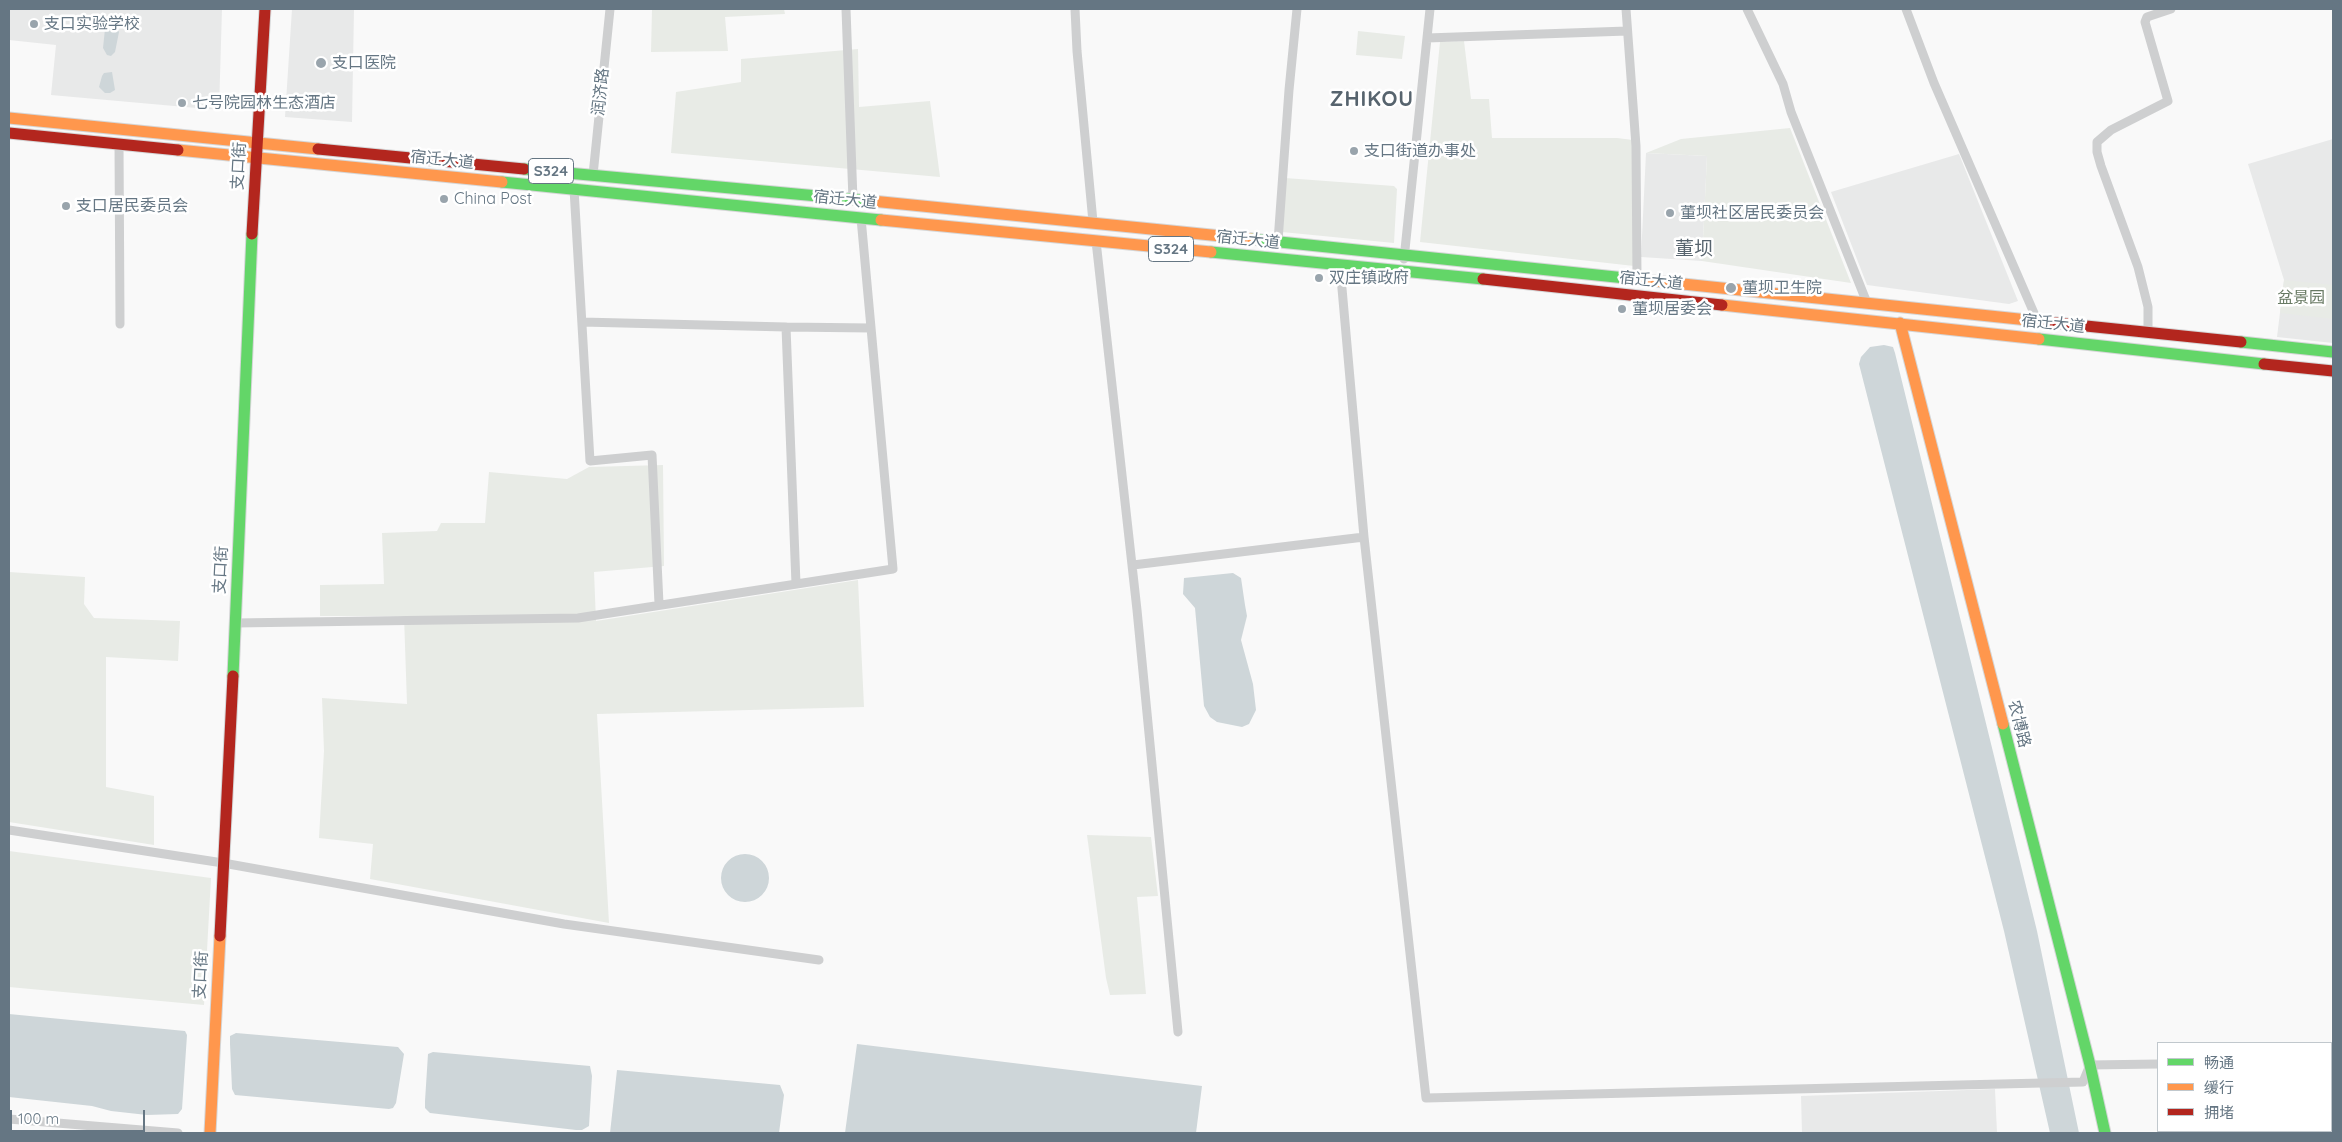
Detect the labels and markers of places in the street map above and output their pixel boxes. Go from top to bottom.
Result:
place label: 支口实验学校 [44,14,140,34]
marker: 支口实验学校 [28,18,40,30]
place label: 支口医院 [332,53,396,73]
marker: 支口医院 [314,56,328,70]
place label: 七号院园林生态酒店 [192,93,336,113]
marker: 七号院园林生态酒店 [176,97,188,109]
place label: 支口街道办事处 [1364,141,1476,161]
marker: 支口街道办事处 [1348,145,1360,157]
place label: China Post [454,189,532,209]
marker: China Post [438,193,450,205]
place label: 支口居民委员会 [76,196,188,216]
marker: 支口居民委员会 [60,200,72,212]
place label: 董坝社区居民委员会 [1680,203,1824,223]
marker: 董坝社区居民委员会 [1664,207,1676,219]
place label: 双庄镇政府 [1329,268,1409,288]
marker: 双庄镇政府 [1313,272,1325,284]
place label: 董坝卫生院 [1742,278,1822,298]
marker: 董坝卫生院 [1724,281,1738,295]
place label: 董坝居委会 [1632,299,1712,319]
marker: 董坝居委会 [1616,303,1628,315]

